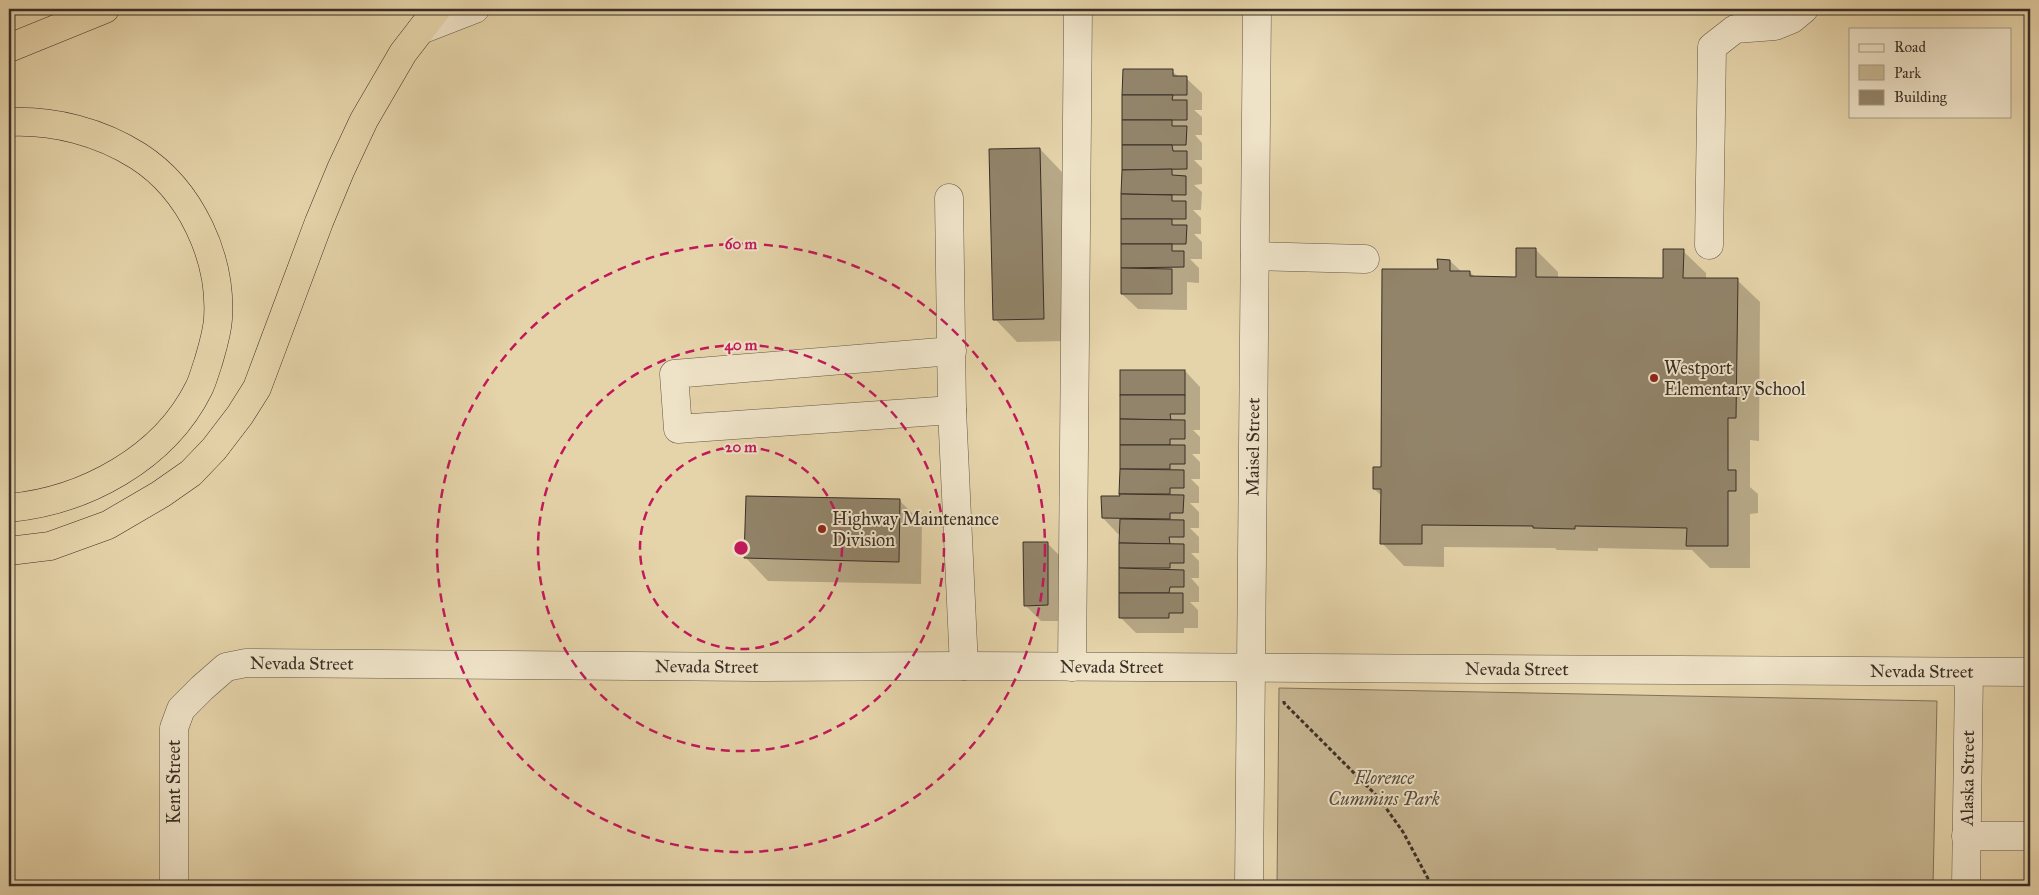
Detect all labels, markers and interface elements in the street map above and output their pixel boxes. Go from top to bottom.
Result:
legend [1849,28,2012,118]
text: Road [1894,38,1926,56]
text: Park [1894,64,1921,82]
text: Building [1894,88,1948,106]
text: 60 m [725,235,758,253]
text: 40 m [725,336,758,355]
place label: Westport Elementary School [1664,357,1806,400]
marker: Westport Elementary School [1648,372,1660,384]
street label: Maisel Street [1242,397,1264,496]
text: 20 m [725,438,757,456]
place label: Highway Maintenance Division [832,508,999,551]
marker: Highway Maintenance Division [816,523,828,535]
centre of rings [732,539,750,557]
street label: Nevada Street [250,652,354,675]
street label: Nevada Street [655,655,759,678]
street label: Nevada Street [1060,656,1164,678]
street label: Nevada Street [1465,658,1569,680]
street label: Nevada Street [1870,660,1974,683]
street label: Alaska Street [1956,729,1979,827]
street label: Kent Street [163,739,185,824]
park label: Florence Cummins Park [1328,767,1440,810]

